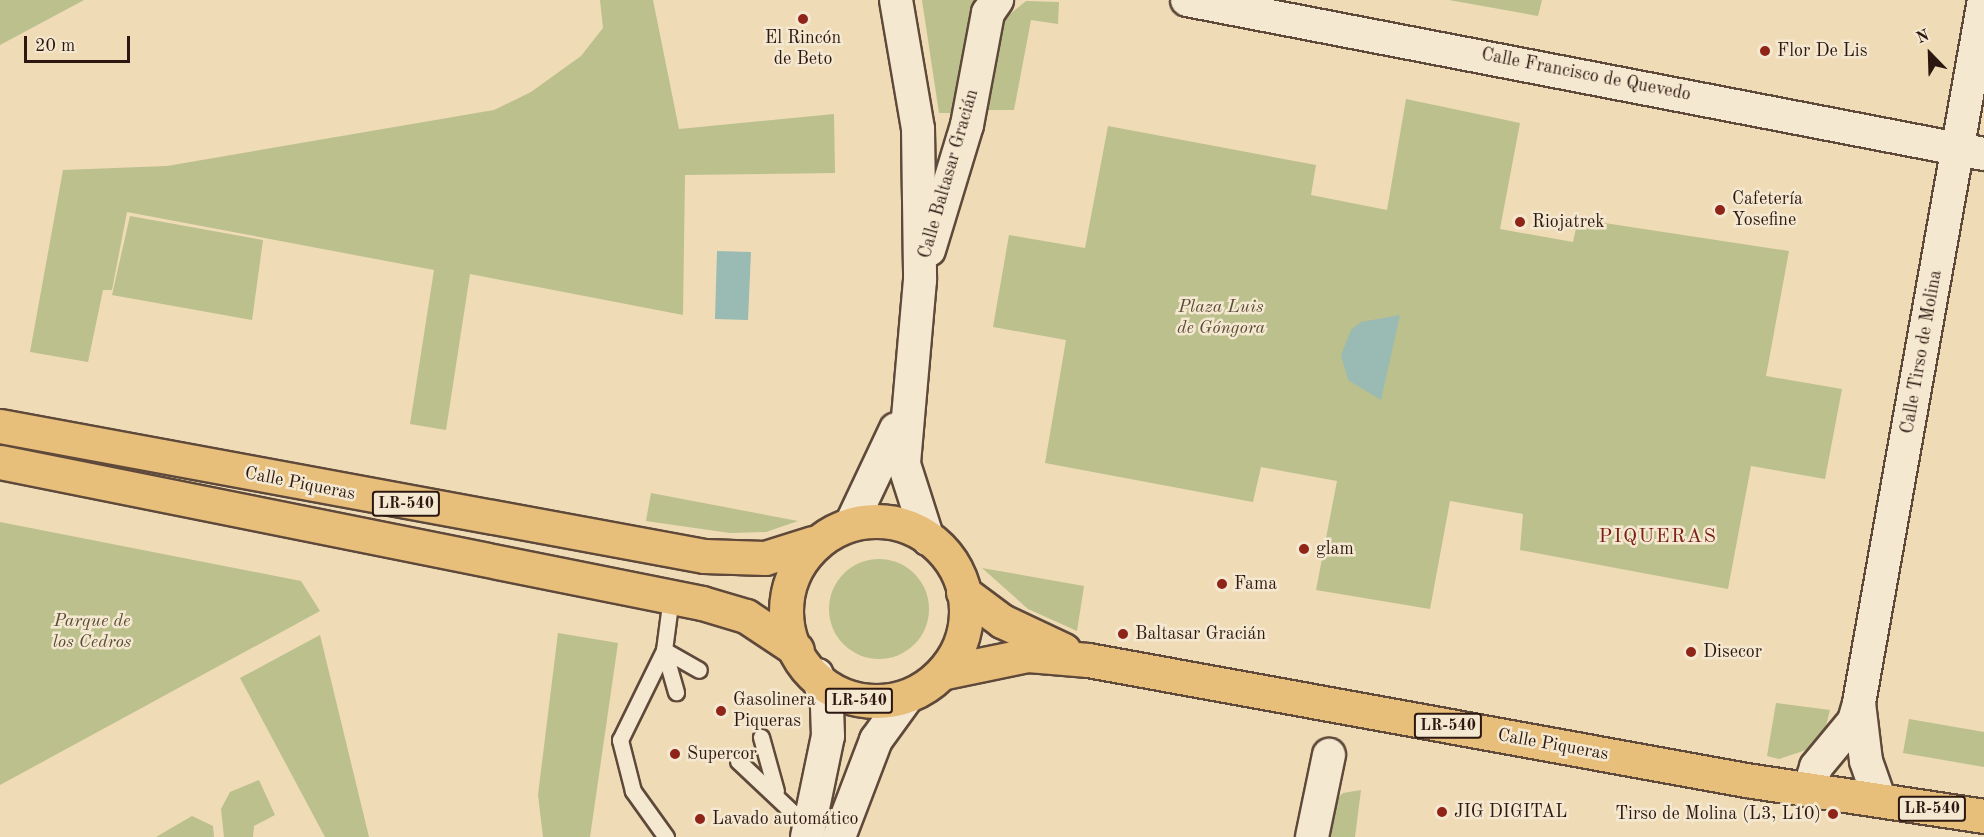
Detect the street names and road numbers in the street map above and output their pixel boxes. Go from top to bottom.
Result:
street label: Calle Francisco de Quevedo [1479,44,1693,106]
street label: Calle Baltasar Gracián [914,87,984,261]
street label: Calle Tirso de Molina [1897,268,1947,436]
street label: Calle Piqueras [243,463,357,505]
road number: LR-540 [372,491,440,517]
road number: LR-540 [824,688,894,714]
road number: LR-540 [1414,713,1482,739]
street label: Calle Piqueras [1496,725,1610,765]
road number: LR-540 [1898,796,1966,822]

